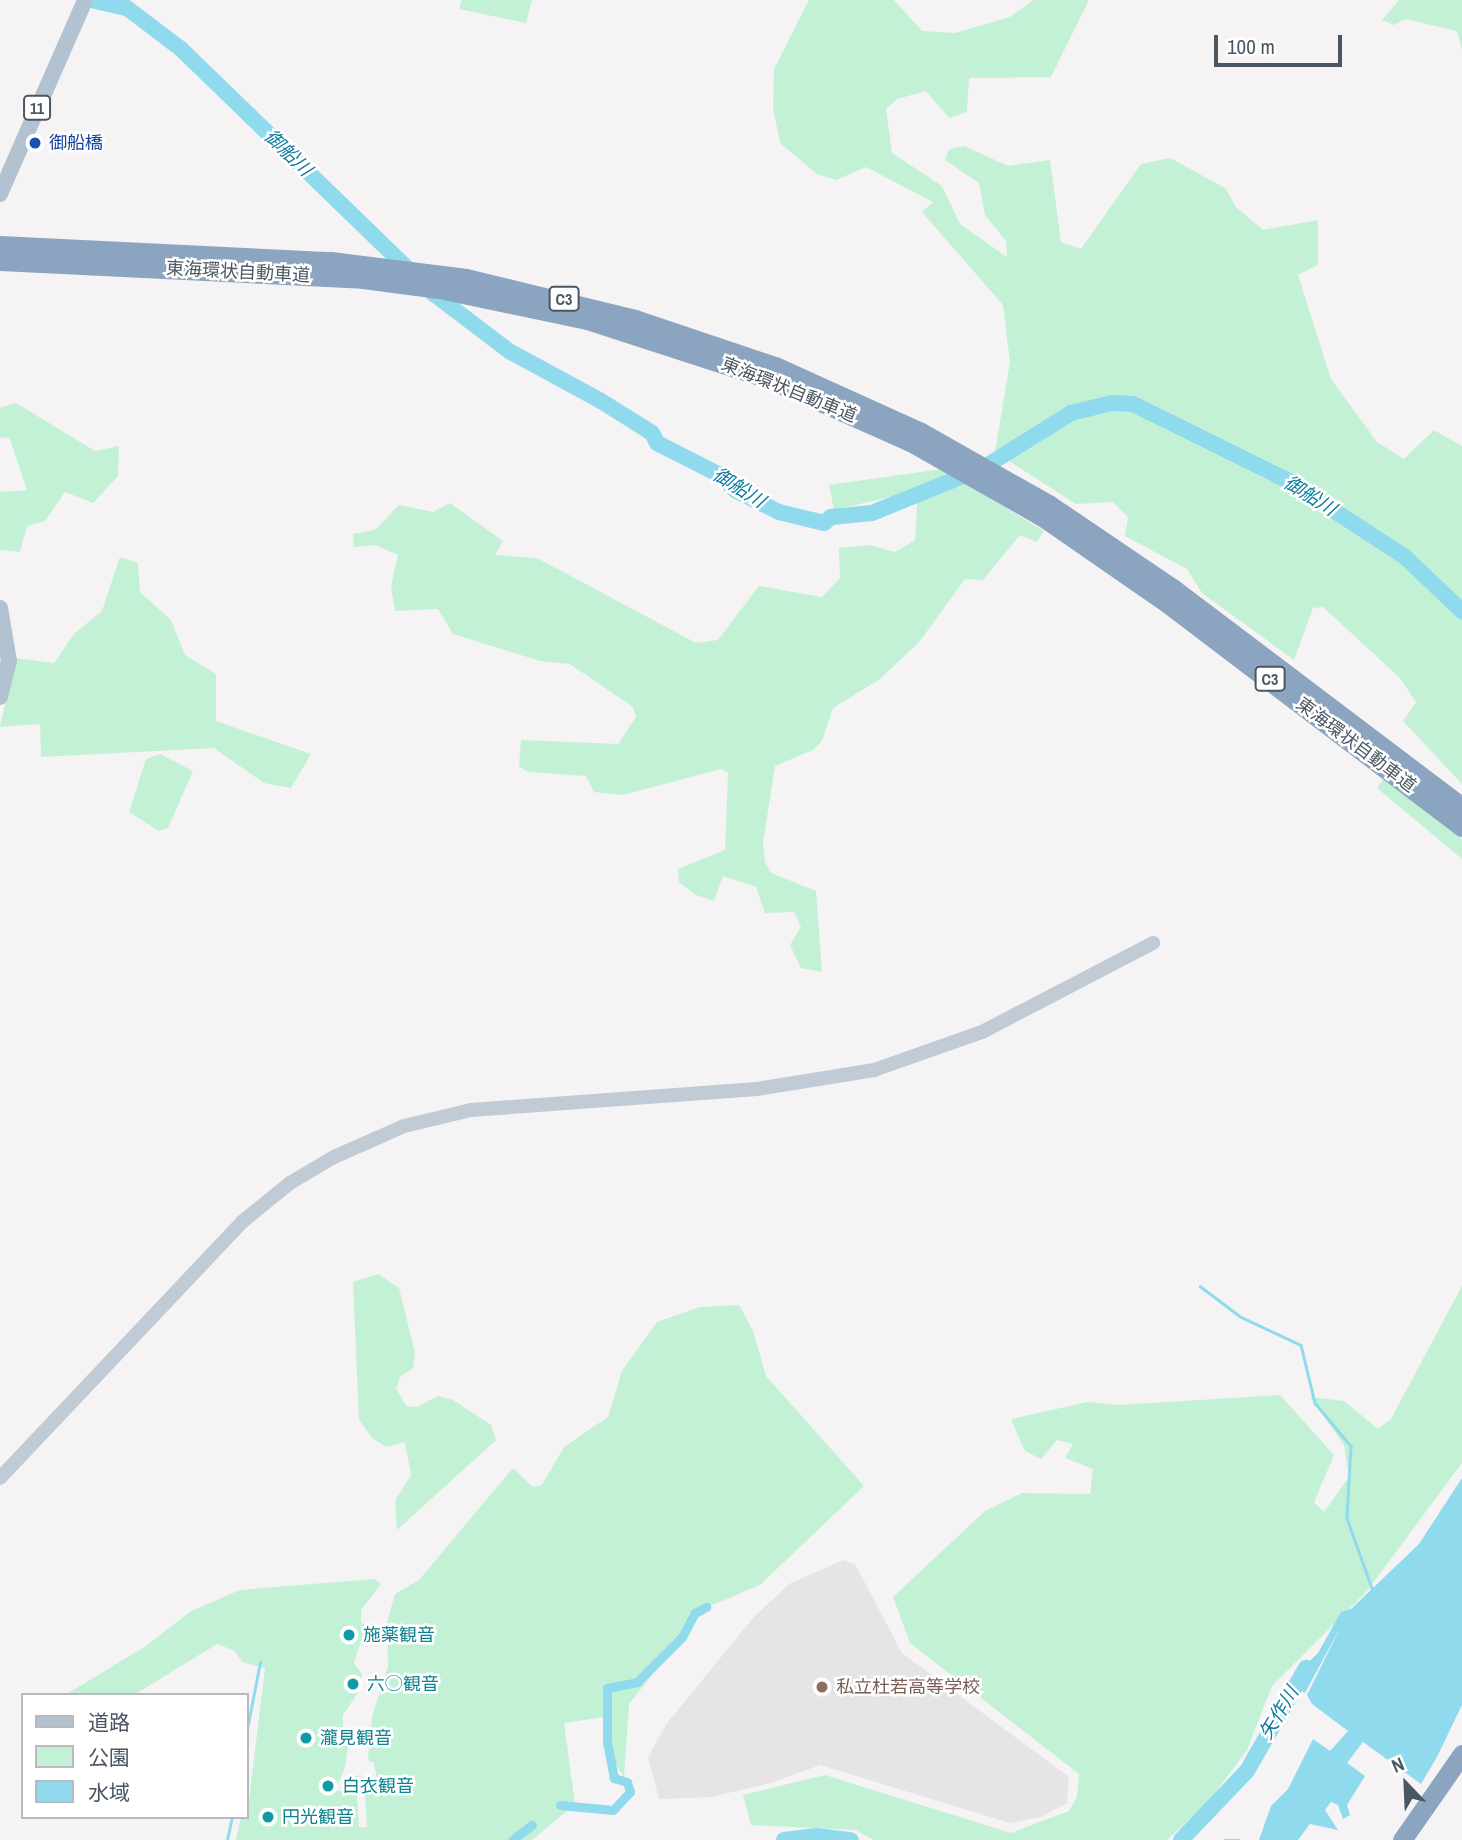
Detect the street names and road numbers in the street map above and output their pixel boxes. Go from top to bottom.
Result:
road number: 11 [23,96,51,120]
street label: 東海環状自動車道 [166,257,310,287]
road number: C3 [548,286,580,312]
street label: 東海環状自動車道 [718,353,860,427]
road number: C3 [1254,666,1286,692]
street label: 東海環状自動車道 [1292,693,1420,797]

